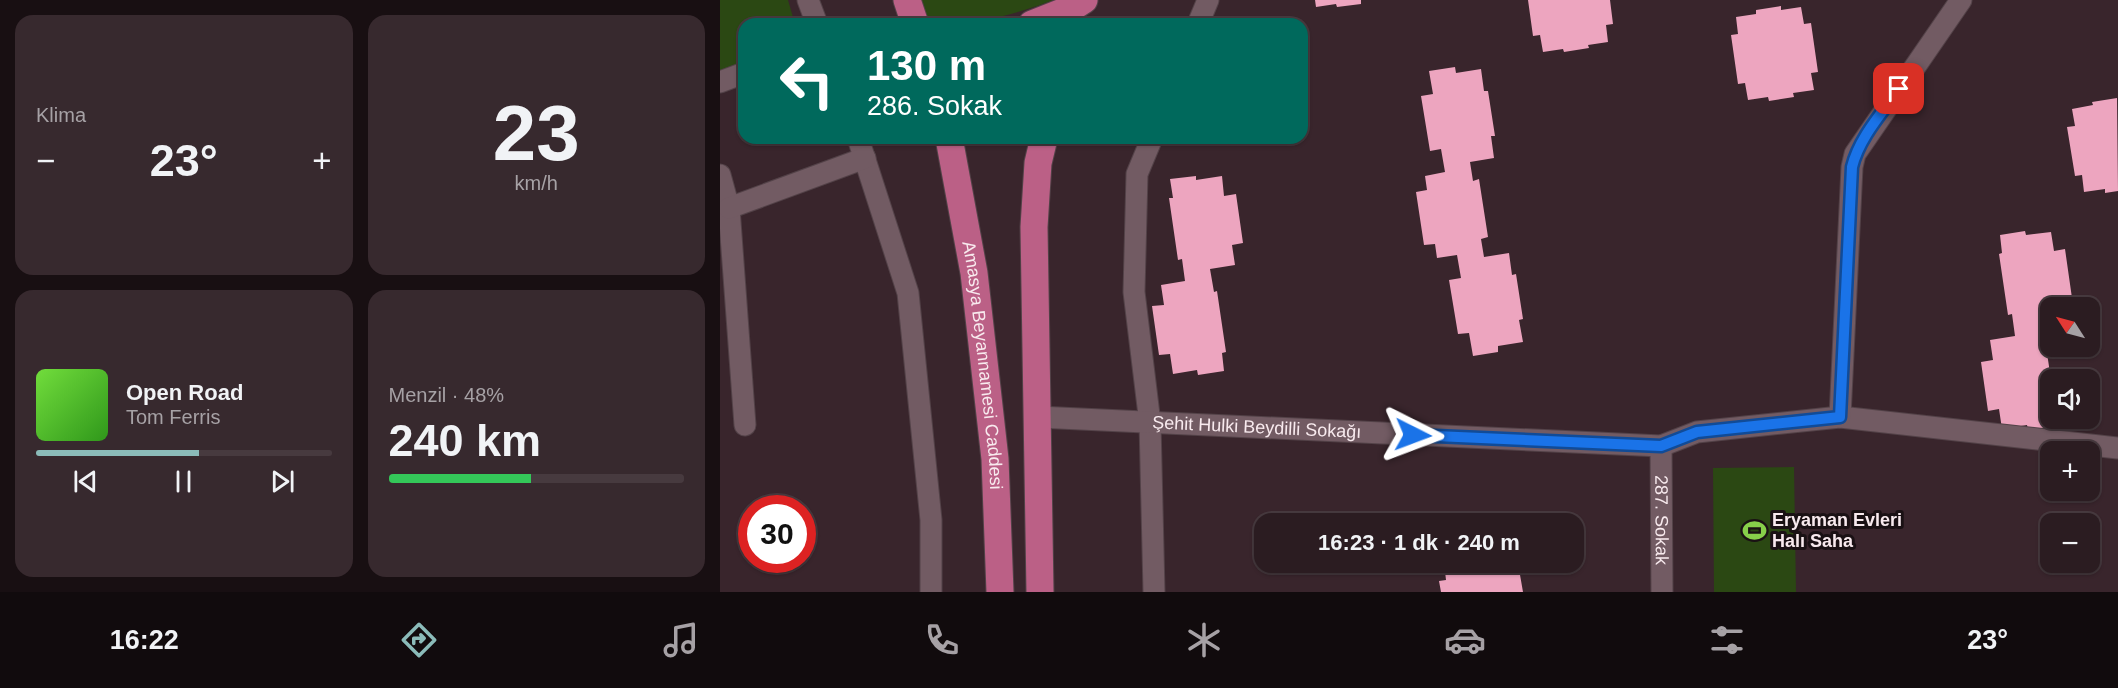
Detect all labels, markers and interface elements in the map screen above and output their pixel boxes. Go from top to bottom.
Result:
icon: left [768,42,846,120]
text: 130 m [867,42,986,89]
pin [1873,63,1924,114]
icon: arrive [1882,72,1915,105]
text: 23 [493,89,580,177]
text: 286. Sokak [867,91,1002,121]
text: Klima [36,104,86,126]
text: 23° [150,135,218,186]
text: − [36,142,55,179]
text: + [312,142,332,179]
text: km/h [515,172,558,194]
street label: Amasya Beyannamesi Caddesi [958,239,1006,490]
north arrow [2040,297,2100,357]
map controls [2040,297,2100,573]
button: sound [2040,369,2100,429]
text: Open Road [126,380,243,405]
text: Menzil · 48% [389,384,504,406]
position arrow [1381,403,1445,467]
text: Tom Ferris [126,406,220,428]
street label: Şehit Hulki Beydilli Sokağı [1152,412,1362,442]
text: 240 km [389,415,541,466]
button: + [2040,441,2100,501]
icon: previous [69,465,102,498]
icon: pause [167,465,200,498]
icon: next [266,465,299,498]
street label: 287. Sokak [1651,475,1672,566]
speed limit sign: 30 [738,495,816,573]
place label: Eryaman Evleri Halı Saha [1772,510,1902,551]
button: − [2040,513,2100,573]
sports icon: Eryaman Evleri Halı Saha [1741,517,1767,543]
text: 16:23 · 1 dk · 240 m [1318,530,1520,555]
icon: directions [398,619,440,661]
icon: music [660,619,702,661]
icon: phone [921,619,963,661]
icon: climate [1183,619,1225,661]
icon: car [1444,619,1486,661]
icon: filters [1706,619,1748,661]
text: 16:22 [110,625,179,655]
text: 23° [1967,625,2008,655]

